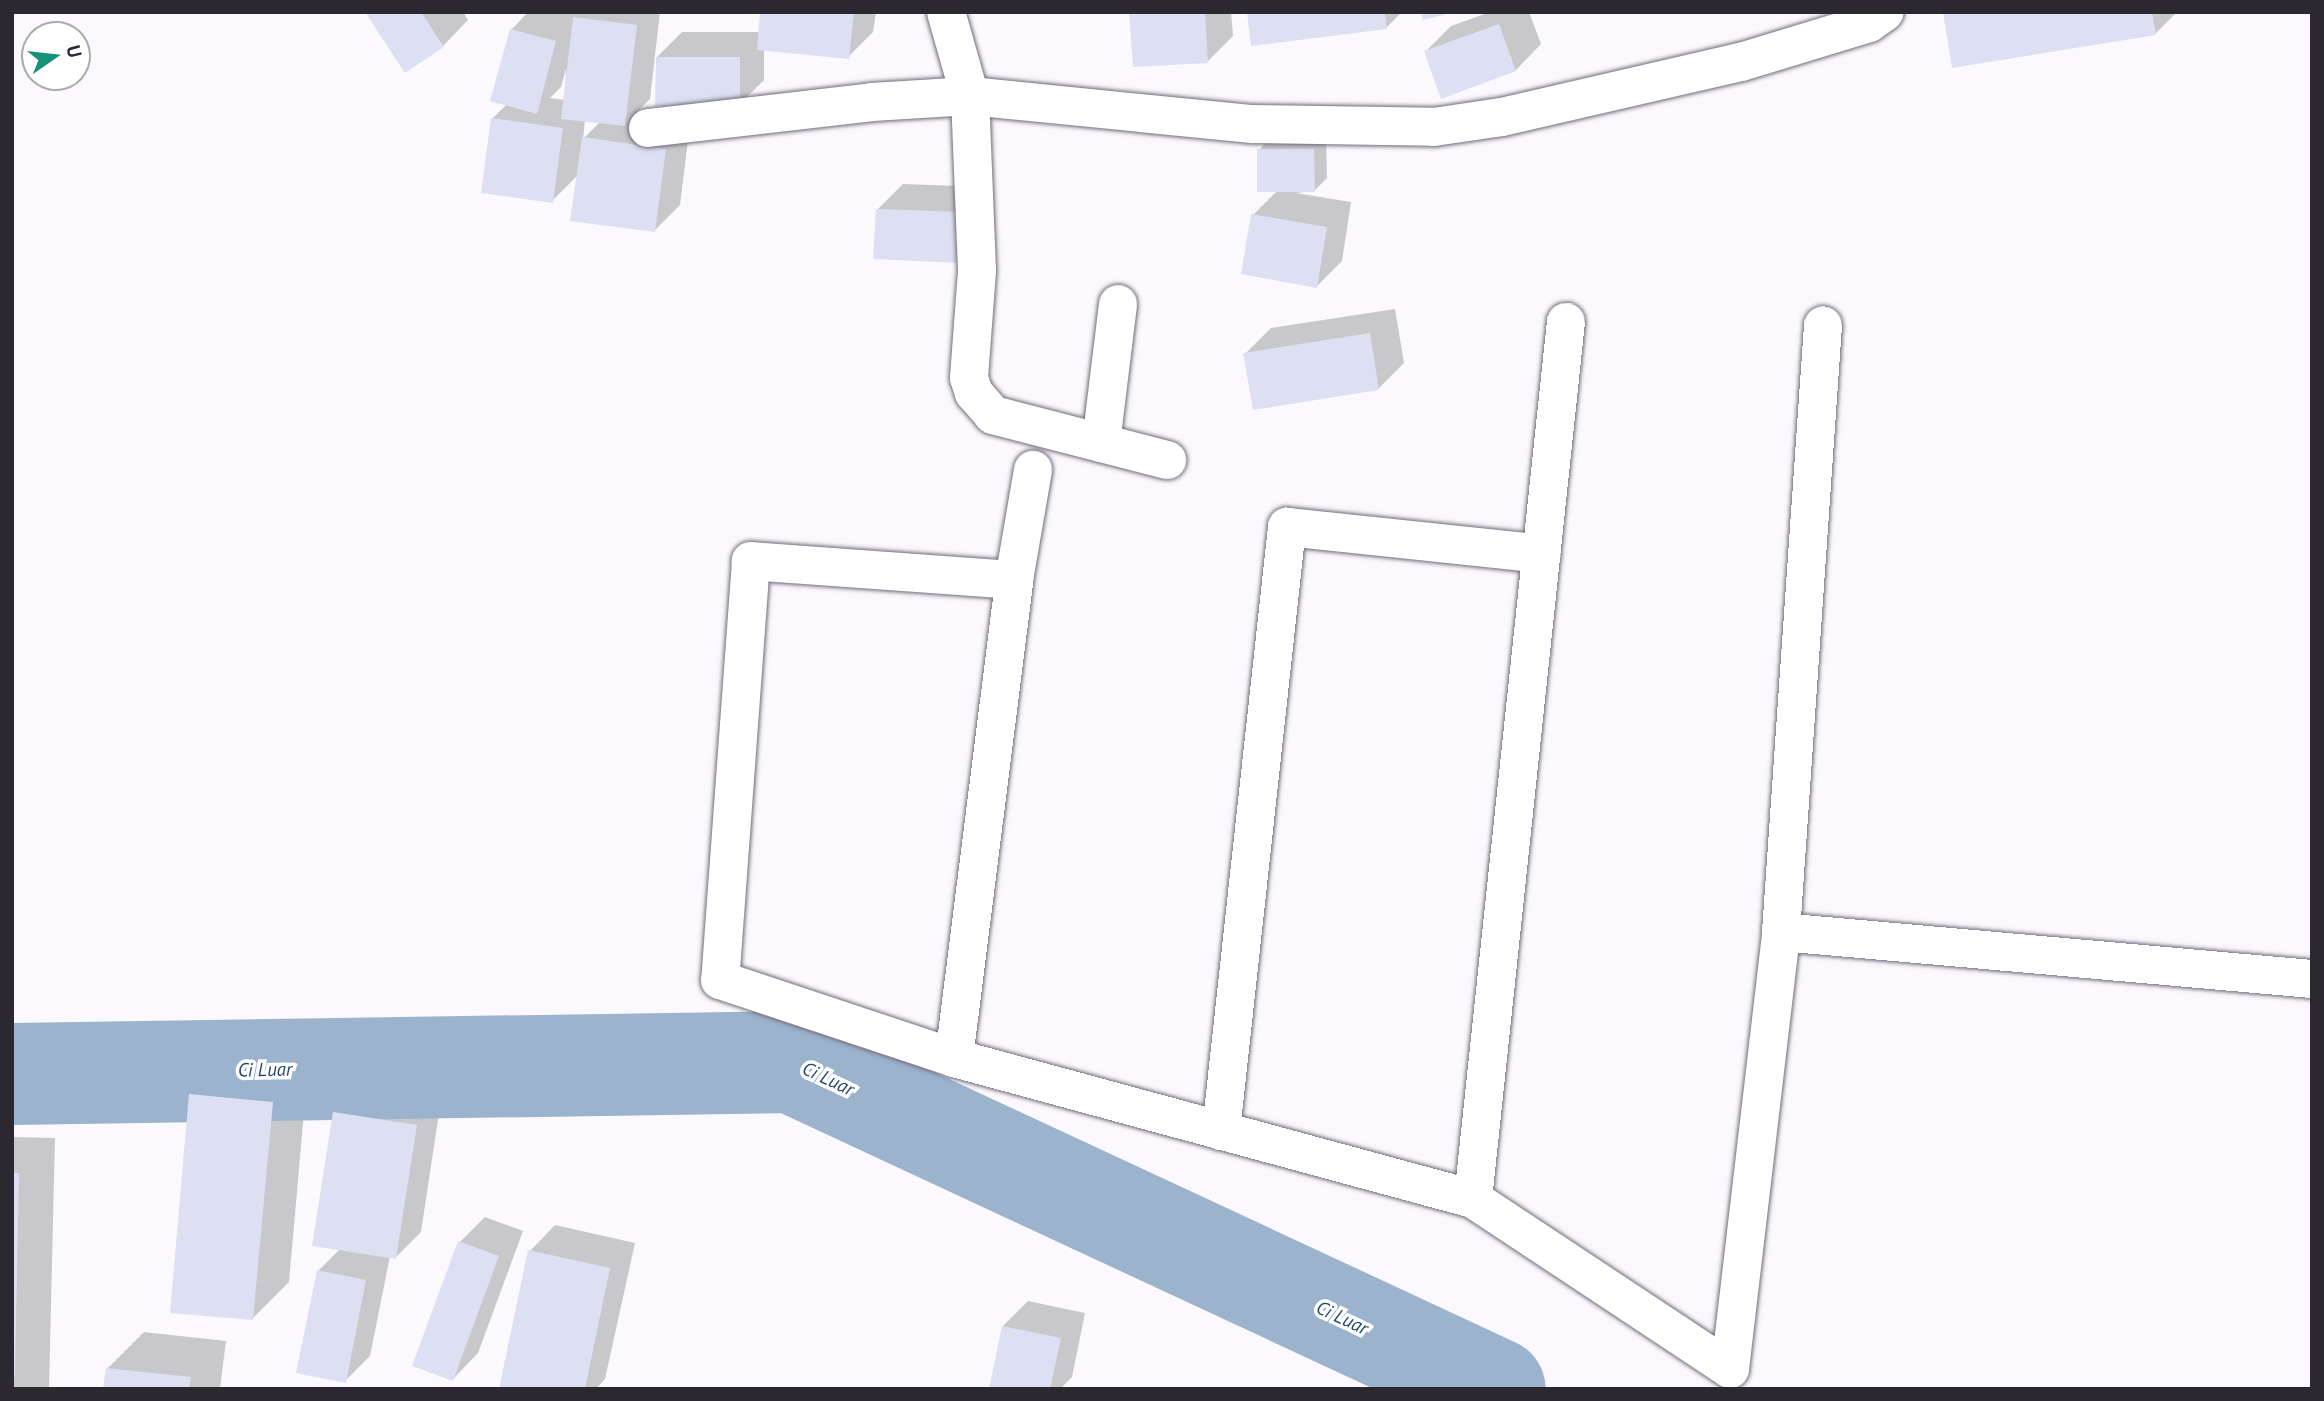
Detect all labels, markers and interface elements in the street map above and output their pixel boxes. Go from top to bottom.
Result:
north arrow [21,21,91,91]
text: U [61,43,88,60]
water label: Ci Luar [799,1057,857,1101]
water label: Ci Luar [238,1058,292,1082]
water label: Ci Luar [1313,1296,1371,1340]

